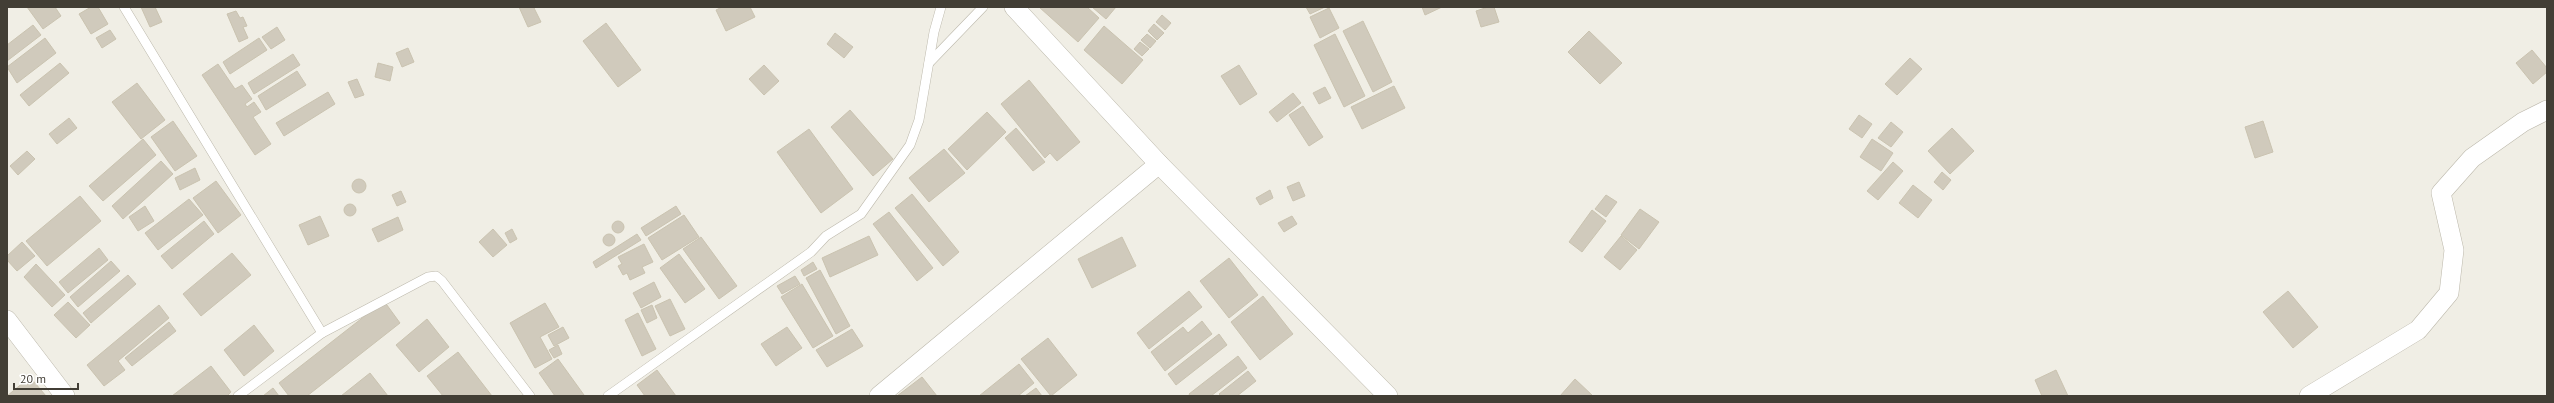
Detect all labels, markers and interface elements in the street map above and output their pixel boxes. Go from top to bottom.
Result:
scale bar [14,365,78,391]
text: 20 m [20,371,46,386]

